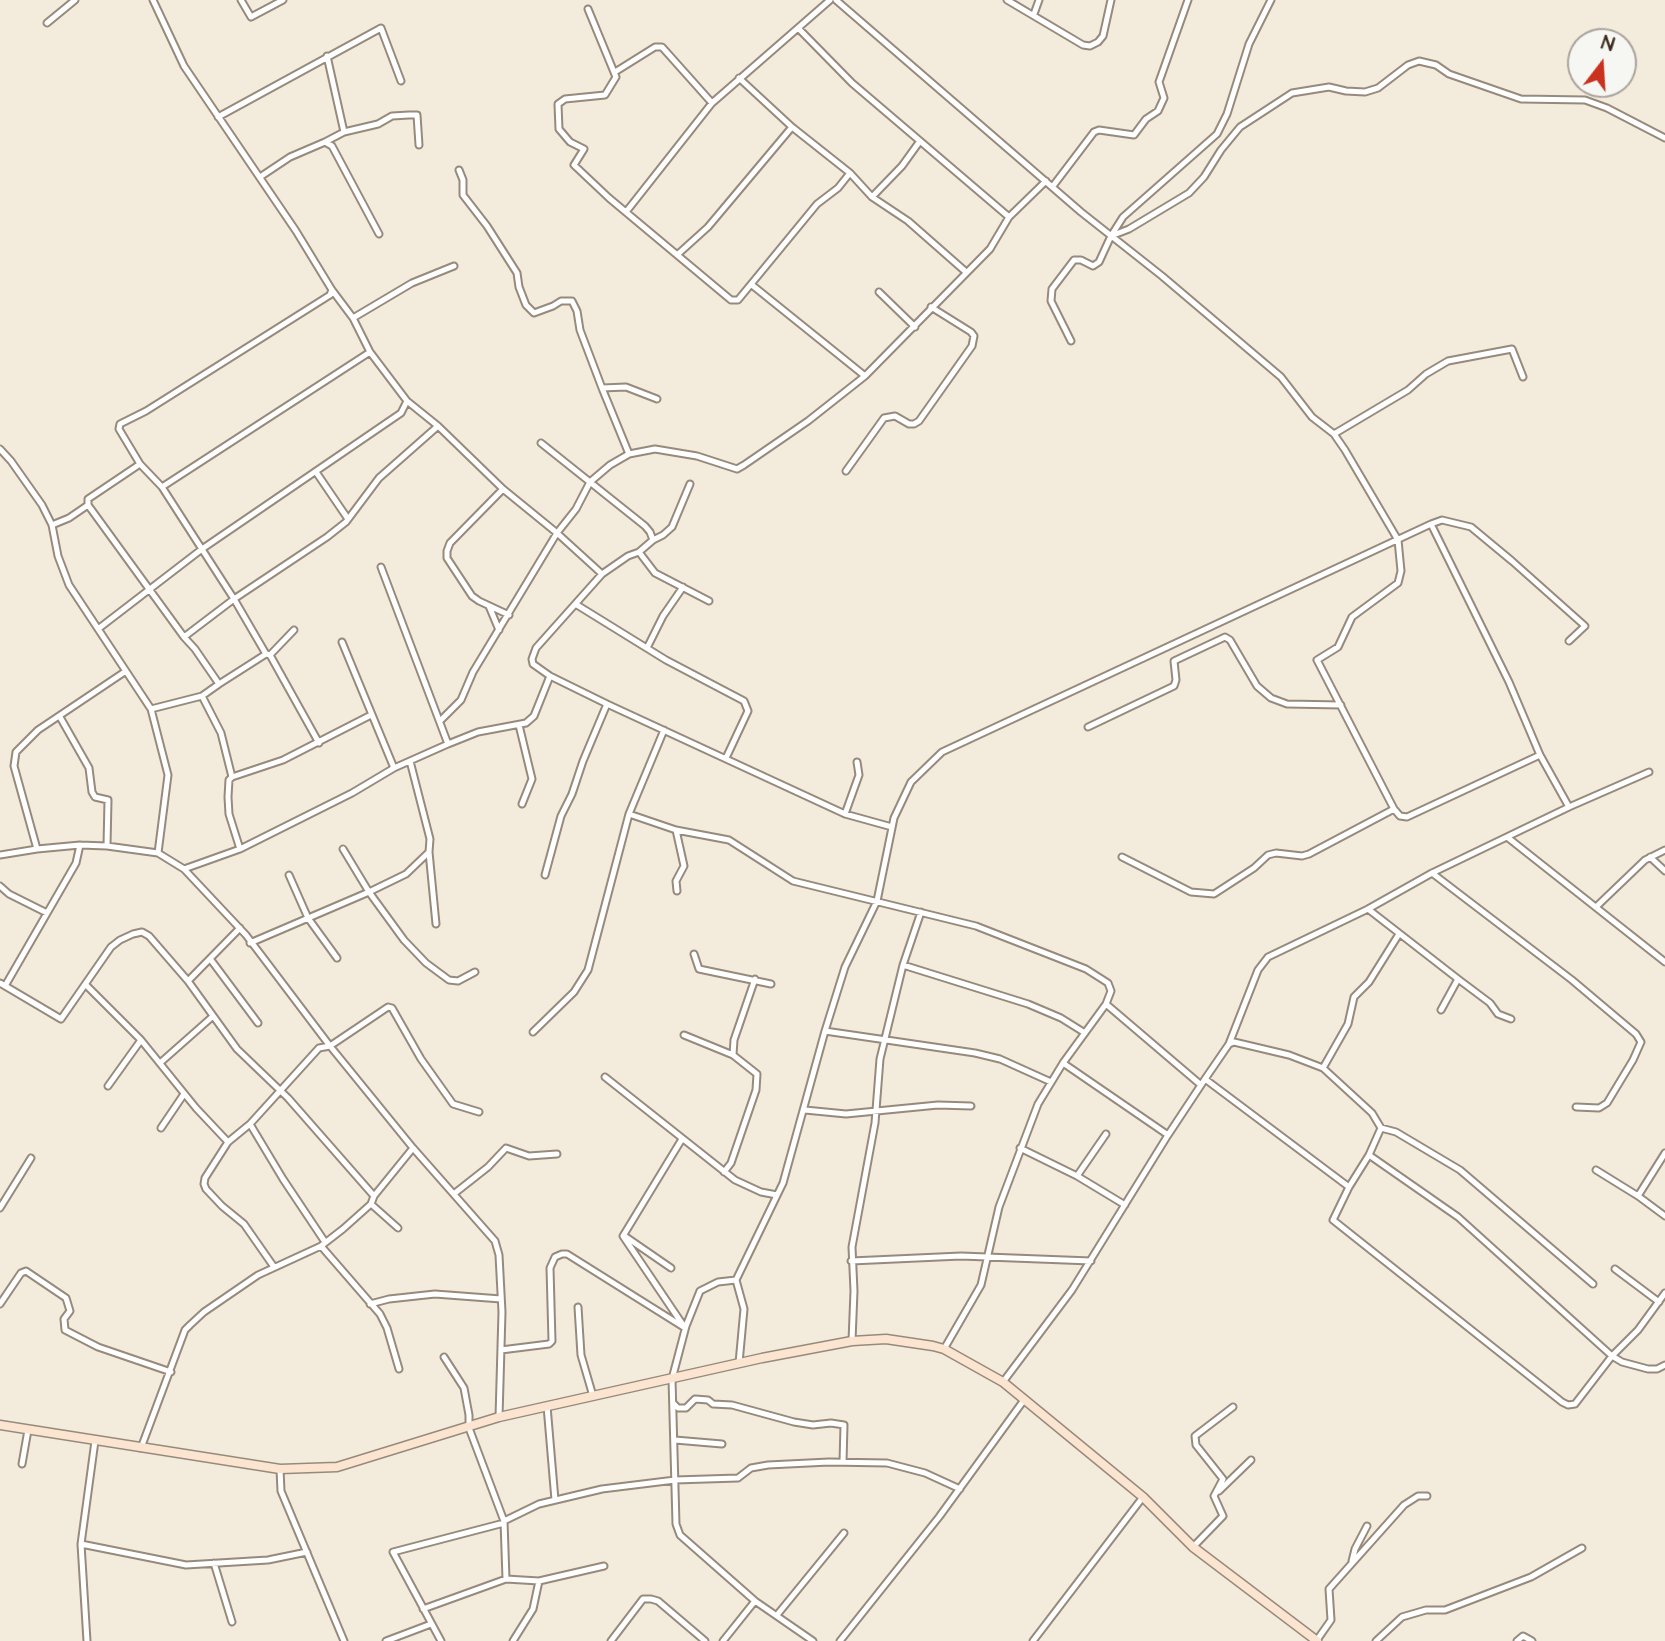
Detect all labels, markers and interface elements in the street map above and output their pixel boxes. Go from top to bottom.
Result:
north arrow [1567,28,1637,98]
text: N [1598,30,1617,59]

